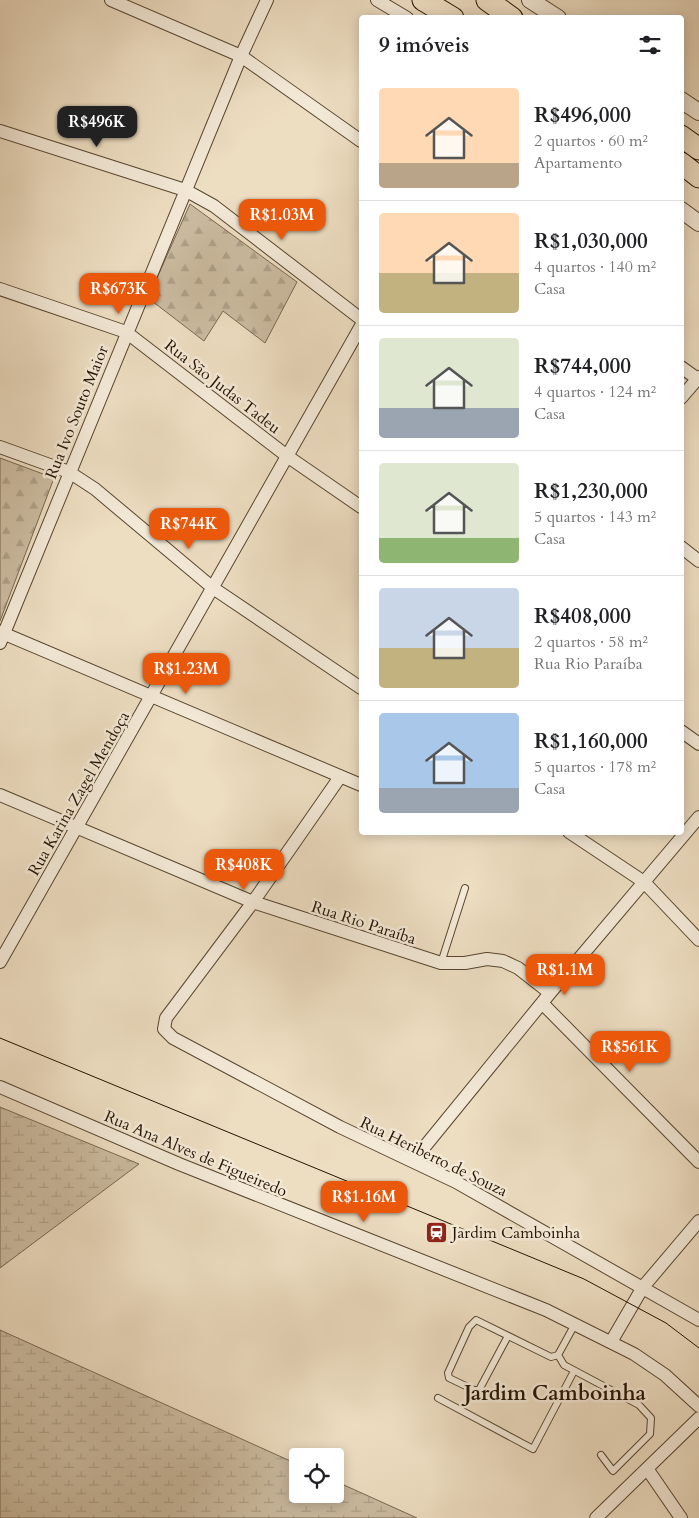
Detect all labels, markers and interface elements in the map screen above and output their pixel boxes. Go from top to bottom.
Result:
text: 9 imóveis [379,31,469,60]
icon: filters [636,31,664,59]
text: R$496,000 [534,101,631,130]
pin: R$496K [56,106,138,148]
icon: home [419,108,479,168]
text: R$496K [68,111,126,133]
text: 2 quartos · 60 m² [534,130,648,152]
text: Apartamento [534,152,622,174]
pin: R$1.03M [236,198,328,241]
text: R$1.03M [250,204,314,226]
text: R$1,030,000 [534,227,648,256]
icon: home [419,233,479,293]
text: 4 quartos · 140 m² [534,256,656,278]
pin: R$673K [78,272,160,315]
text: R$673K [90,278,148,300]
text: Casa [534,278,565,300]
street label: Rua São Judas Tadeu [160,335,285,439]
street label: Rua Ivo Souto Maior [40,342,114,482]
text: R$744,000 [534,352,631,381]
icon: home [419,358,479,418]
text: 4 quartos · 124 m² [534,381,656,403]
text: Casa [534,403,565,425]
text: R$1,230,000 [534,477,648,506]
icon: home [419,483,479,543]
text: 5 quartos · 143 m² [534,506,656,528]
pin: R$744K [148,508,230,550]
text: R$744K [160,513,218,535]
text: Casa [534,528,565,550]
text: R$408,000 [534,602,631,631]
icon: home [419,608,479,668]
text: 2 quartos · 58 m² [534,631,648,653]
pin: R$1.23M [140,652,232,695]
text: Rua Rio Paraíba [534,653,643,675]
text: R$1.23M [154,658,218,680]
street label: Rua Karina Zagel Mendoça [23,707,135,880]
text: R$1,160,000 [534,727,648,756]
icon: home [419,733,479,793]
text: 5 quartos · 178 m² [534,756,656,778]
text: Casa [534,778,565,800]
pin: R$408K [203,848,285,891]
text: R$408K [215,854,273,876]
street label: Rua Rio Paraíba [309,896,419,950]
pin: R$1.1M [524,954,606,996]
text: R$1.1M [537,959,593,981]
pin: R$561K [589,1030,671,1073]
text: R$561K [601,1036,659,1058]
street label: Rua Ana Alves de Figueiredo [101,1105,291,1203]
street label: Rua Heriberto de Souza [356,1112,511,1202]
pin: R$1.16M [318,1180,410,1223]
text: R$1.16M [332,1186,396,1208]
station icon: Jardim Camboinha [424,1220,448,1244]
place label: Jardim Camboinha [450,1222,580,1244]
district label: Jardim Camboinha [461,1379,647,1408]
map controls [289,1448,344,1503]
button: locate [289,1448,344,1503]

